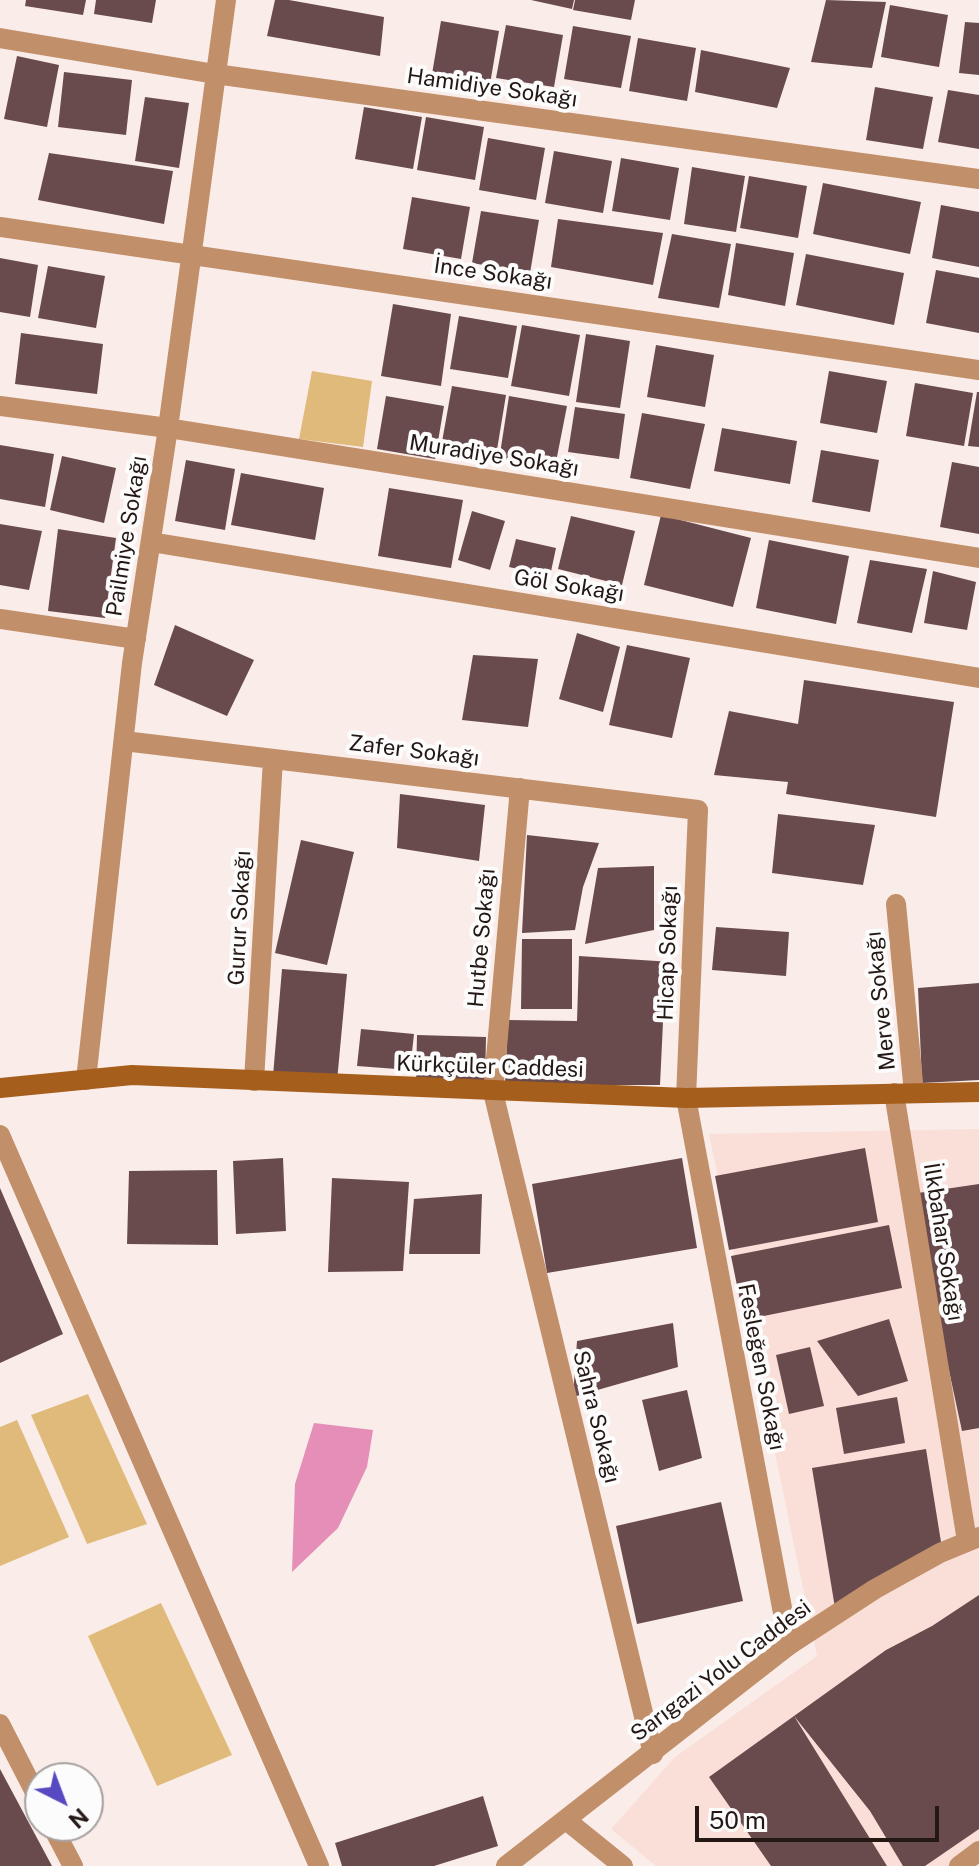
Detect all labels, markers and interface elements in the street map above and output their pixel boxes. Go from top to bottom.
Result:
street label: Hamidiye Sokağı [405,63,579,113]
street label: İnce Sokağı [432,253,554,295]
street label: Muradiye Sokağı [407,430,581,482]
street label: Pailmiye Sokağı [101,454,153,618]
street label: Göl Sokağı [512,564,626,608]
street label: Zafer Sokağı [347,730,481,772]
street label: Gurur Sokağı [223,850,257,986]
street label: Hutbe Sokağı [463,867,501,1009]
street label: Hicap Sokağı [652,885,684,1021]
street label: Merve Sokağı [861,930,901,1072]
street label: Kürkçüler Caddesi [396,1051,584,1083]
street label: İlkbahar Sokağı [917,1161,969,1323]
street label: Fesleğen Sokağı [732,1282,790,1452]
street label: Sahra Sokağı [567,1348,625,1486]
street label: Sarıgazi Yolu Caddesi [626,1595,816,1747]
north arrow [24,1762,104,1842]
scale bar [699,1790,943,1840]
text: N [64,1803,94,1834]
text: 50 m [709,1806,766,1834]

